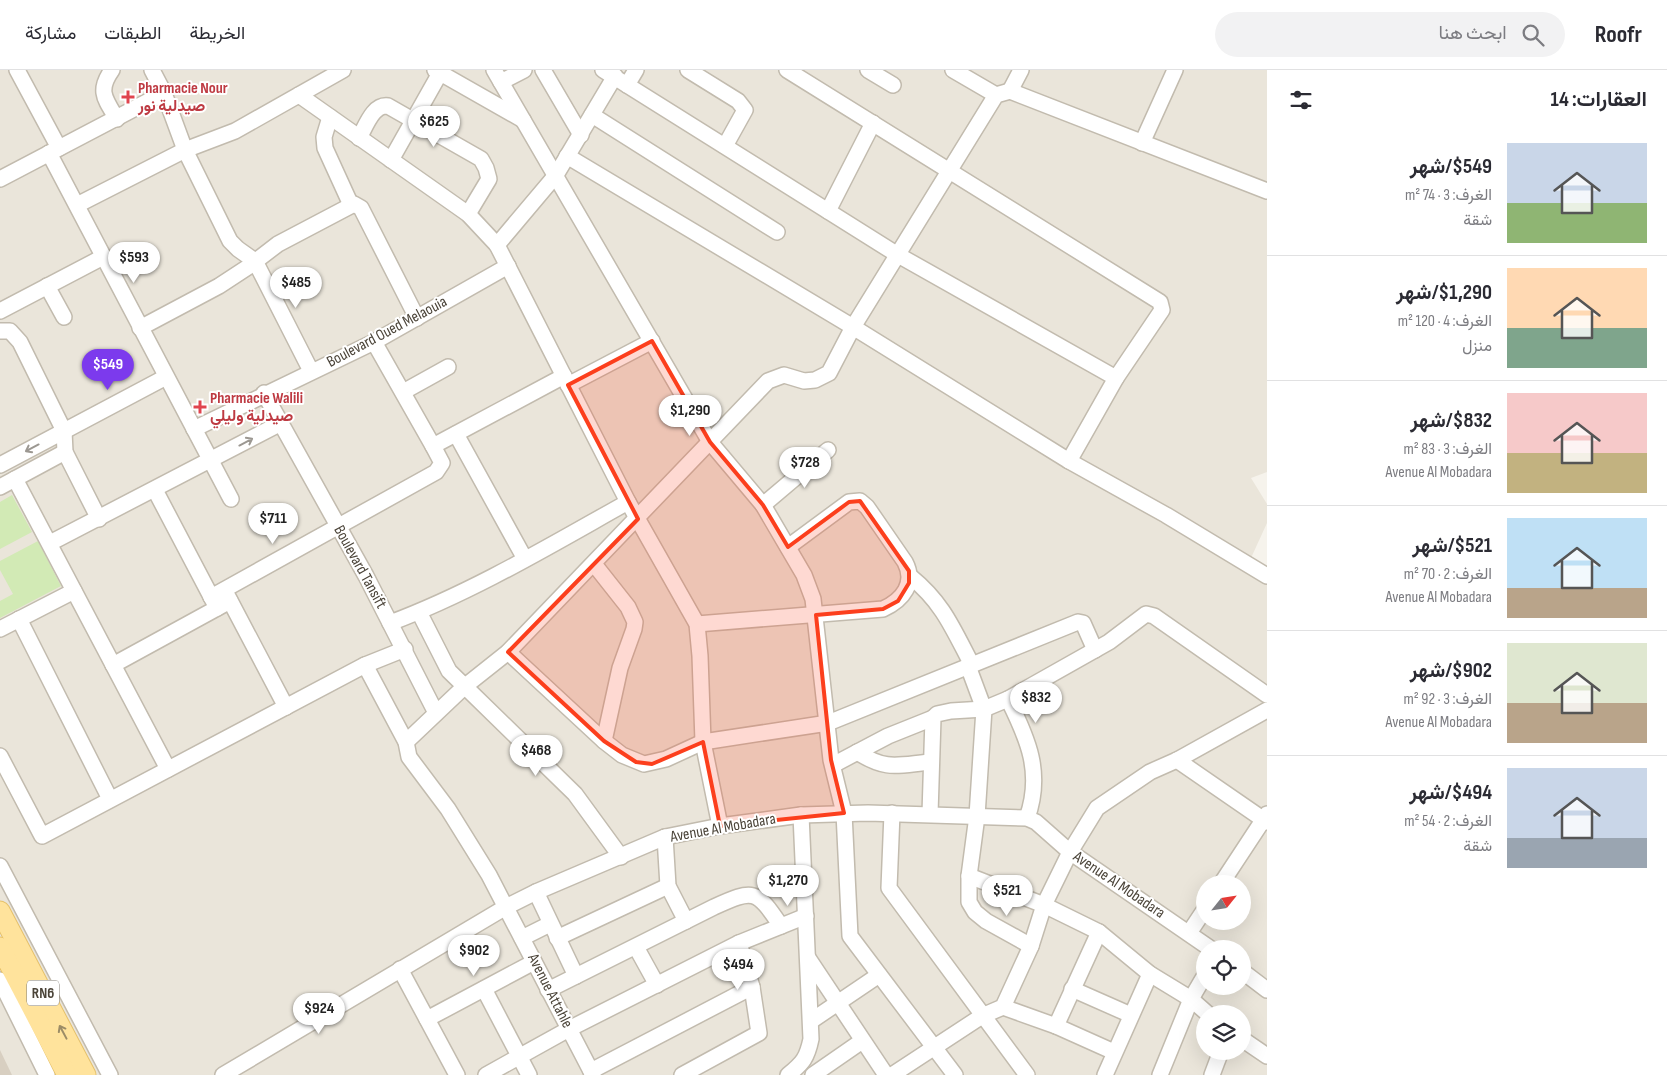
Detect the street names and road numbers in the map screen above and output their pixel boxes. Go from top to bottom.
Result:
street label: Boulevard Oued Melaouia [324,292,450,372]
street label: Boulevard Tansift [329,522,391,612]
street label: Avenue Al Mobadara [668,809,777,847]
street label: Avenue Al Mobadara [1069,847,1168,923]
street label: Avenue Attahle [523,950,577,1031]
road number: RN6 [27,980,59,1006]

